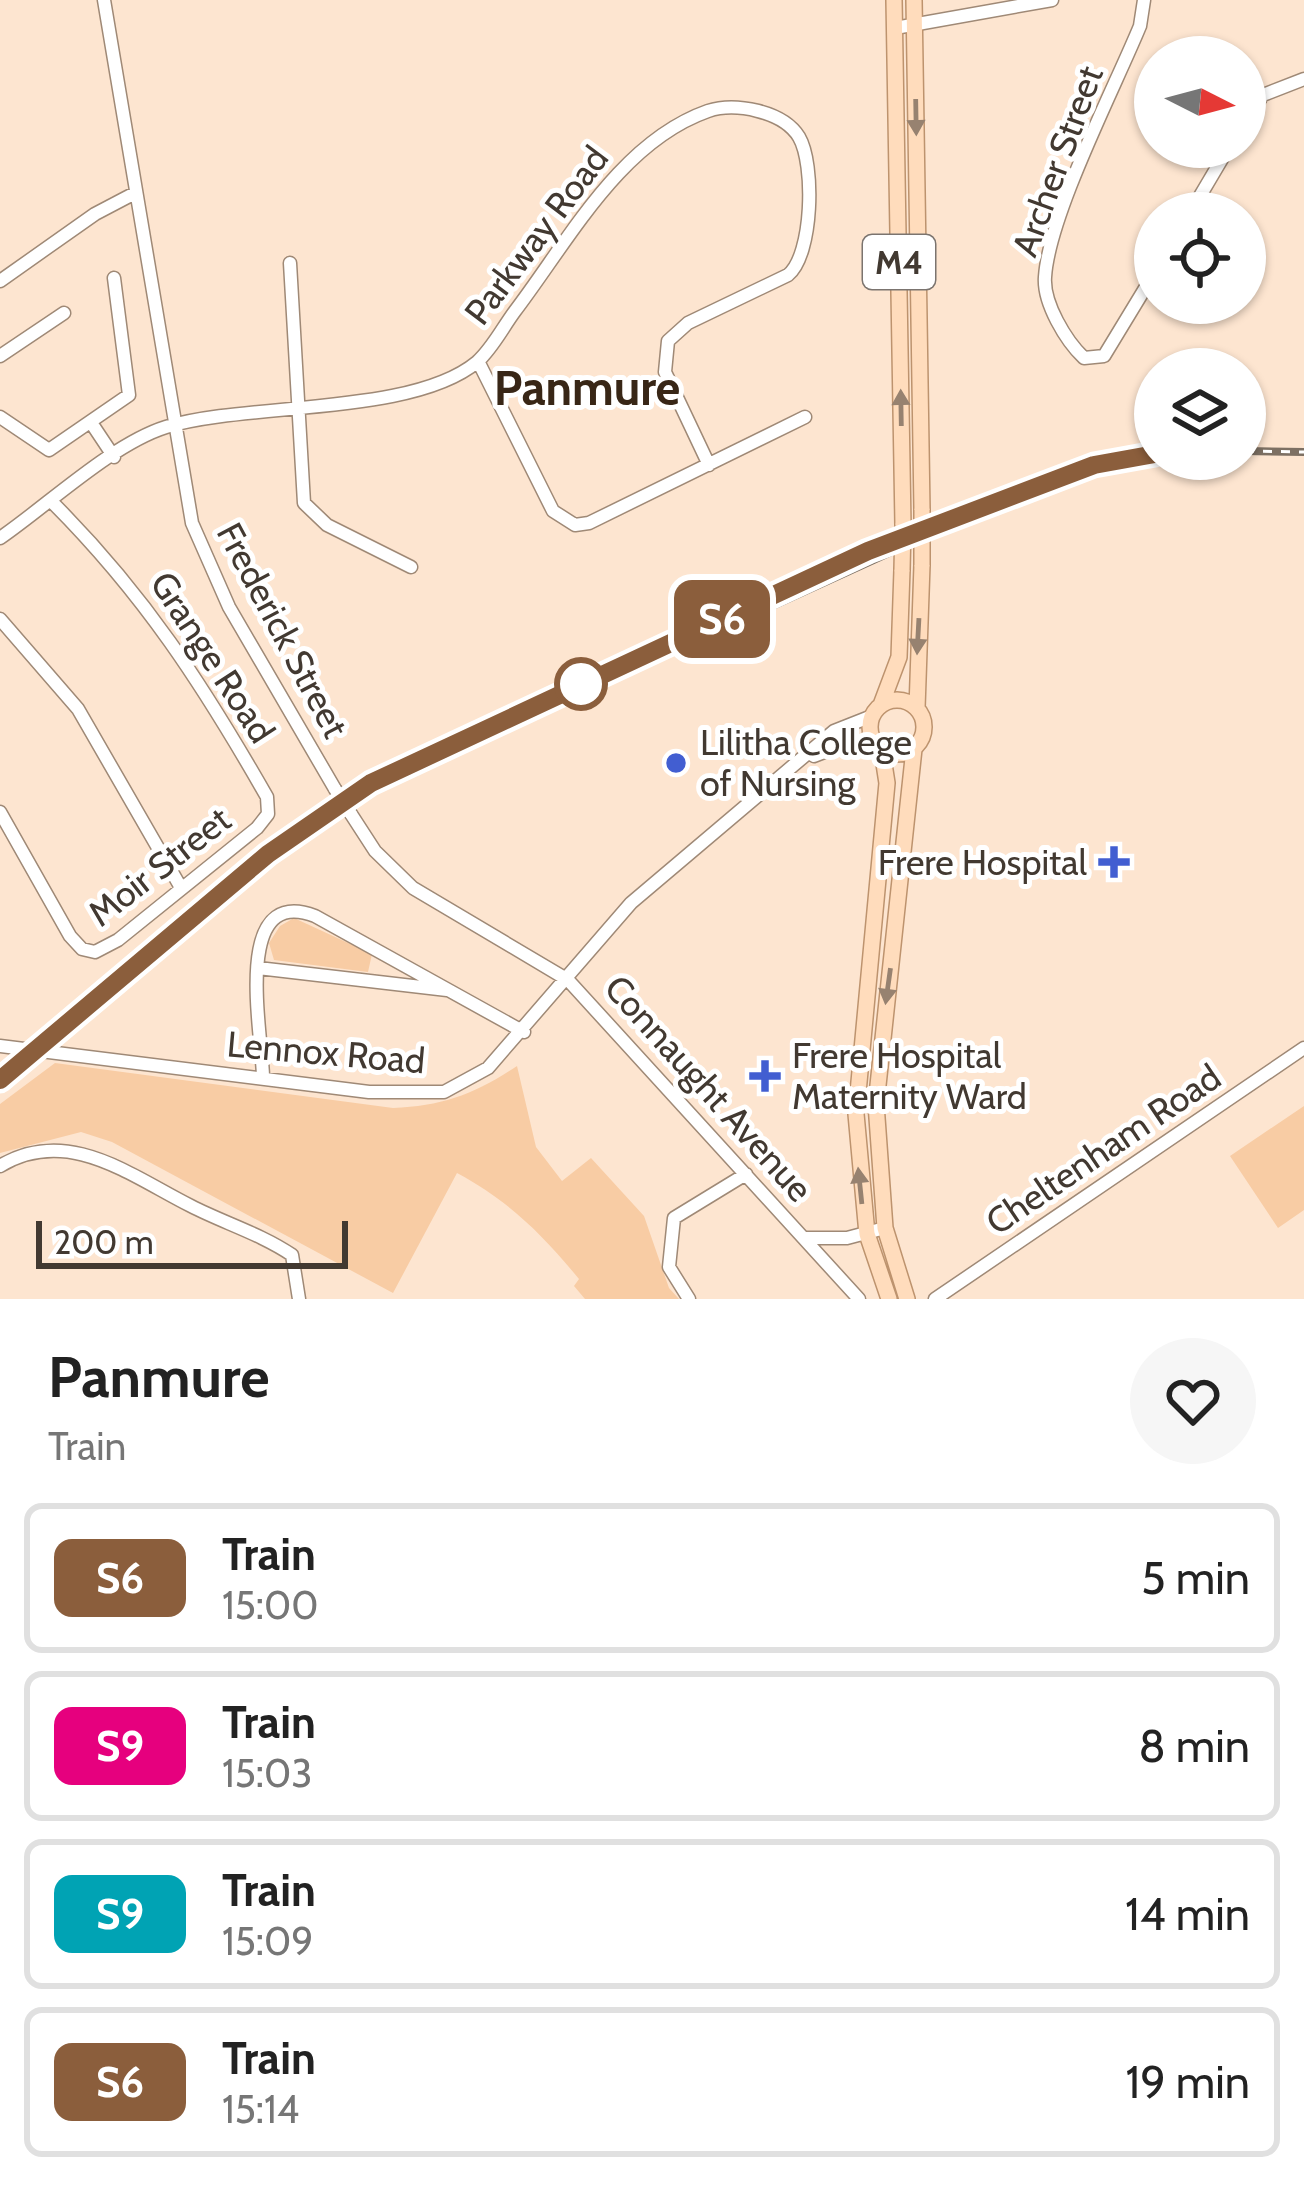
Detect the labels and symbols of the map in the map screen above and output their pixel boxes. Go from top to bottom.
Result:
north arrow [1134,36,1266,168]
street label: Archer Street [1002,60,1112,262]
one-way arrow [906,99,926,137]
street label: Parkway Road [455,137,617,333]
road number: M4 [863,235,935,289]
district label: Panmure [494,359,680,417]
one-way arrow [891,388,911,426]
street label: Frederick Street [208,515,358,745]
street label: Grange Road [141,563,285,751]
line badge: S6 [668,580,776,658]
one-way arrow [908,618,927,656]
unlabelled marker [556,659,606,709]
place label: Lilitha College of Nursing [700,720,912,805]
marker: Lilitha College of Nursing [663,750,689,776]
street label: Moir Street [79,797,239,935]
place label: Frere Hospital [878,840,1087,884]
marker: Frere Hospital [1098,846,1130,878]
street label: Connaught Avenue [596,966,822,1210]
one-way arrow [878,968,897,1005]
street label: Lennox Road [225,1021,427,1083]
place label: Frere Hospital Maternity Ward [792,1033,1027,1118]
street label: Cheltenham Road [977,1054,1229,1244]
marker: Frere Hospital Maternity Ward [749,1060,781,1092]
one-way arrow [850,1167,869,1204]
scale bar [36,1215,348,1268]

